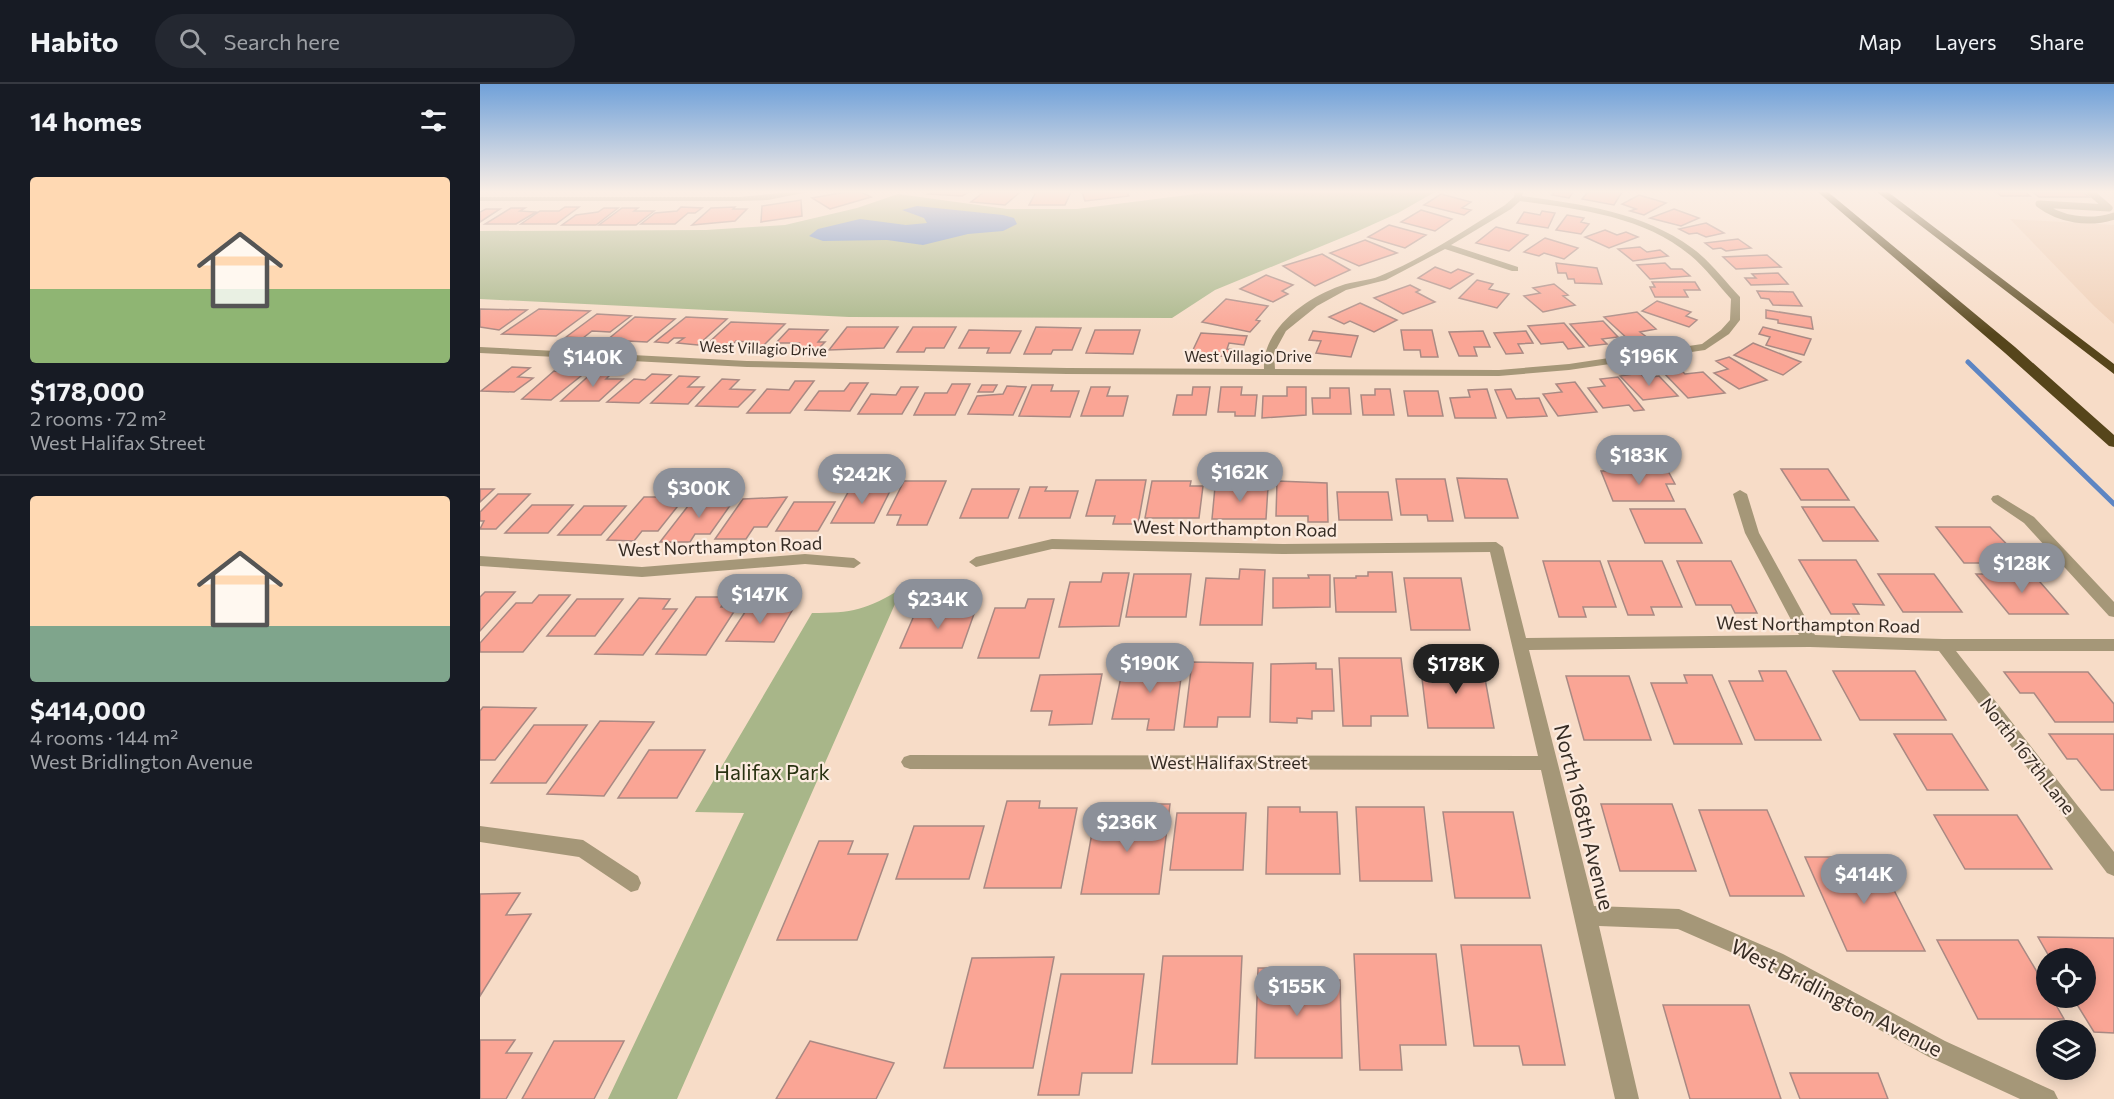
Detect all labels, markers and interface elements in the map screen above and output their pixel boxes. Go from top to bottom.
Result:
search box [155,14,575,68]
text: Habito [30,24,119,58]
icon: search [176,25,209,58]
text: Search here [224,28,340,55]
text: Map [1858,29,1902,54]
text: Layers [1935,29,1997,54]
text: Share [2030,29,2084,54]
icon: filters [417,104,450,137]
text: 14 homes [30,105,142,136]
icon: home [186,216,294,324]
pin: $196K [1607,336,1691,387]
pin: $140K [551,337,635,388]
street label: West Villagio Drive [699,337,827,359]
text: $196K [1619,343,1679,367]
text: $140K [563,344,623,368]
street label: West Villagio Drive [1184,347,1312,365]
text: $178,000 [30,375,145,406]
text: 2 rooms · 72 m² [30,406,166,430]
text: West Halifax Street [30,430,205,454]
pin: $183K [1597,435,1681,486]
text: $183K [1610,442,1668,466]
pin: $162K [1198,452,1282,503]
pin: $242K [820,454,904,505]
text: $162K [1211,459,1269,483]
text: $242K [832,461,892,485]
pin: $300K [657,468,741,519]
text: $300K [667,475,731,499]
street label: West Northampton Road [1133,515,1337,541]
street label: West Northampton Road [618,531,822,561]
icon: home [186,535,294,643]
pin: $128K [1980,543,2064,594]
text: $128K [1993,550,2051,574]
pin: $147K [718,574,802,625]
pin: $234K [896,579,980,630]
text: $147K [731,581,789,605]
text: $234K [908,586,968,610]
street label: West Northampton Road [1716,611,1920,637]
pin: $190K [1108,643,1192,694]
pin: $178K [1414,644,1498,695]
text: $190K [1120,650,1180,674]
text: $178K [1427,651,1485,675]
text: $414,000 [30,694,146,725]
street label: North 167th Lane [1976,694,2080,818]
street label: North 168th Avenue [1550,722,1620,912]
text: 4 rooms · 144 m² [30,725,178,749]
text: West Bridlington Avenue [30,749,253,773]
street label: West Halifax Street [1150,751,1308,773]
park label: Halifax Park [714,759,830,784]
pin: $236K [1085,802,1169,853]
text: $236K [1097,809,1157,833]
pin: $414K [1822,854,1906,905]
text: $414K [1835,861,1893,885]
street label: West Bridlington Avenue [1727,933,1947,1061]
map controls [2036,948,2096,1080]
button: locate [2036,948,2096,1008]
pin: $155K [1255,966,1339,1017]
text: $155K [1268,973,1326,997]
button: layers [2036,1020,2096,1080]

